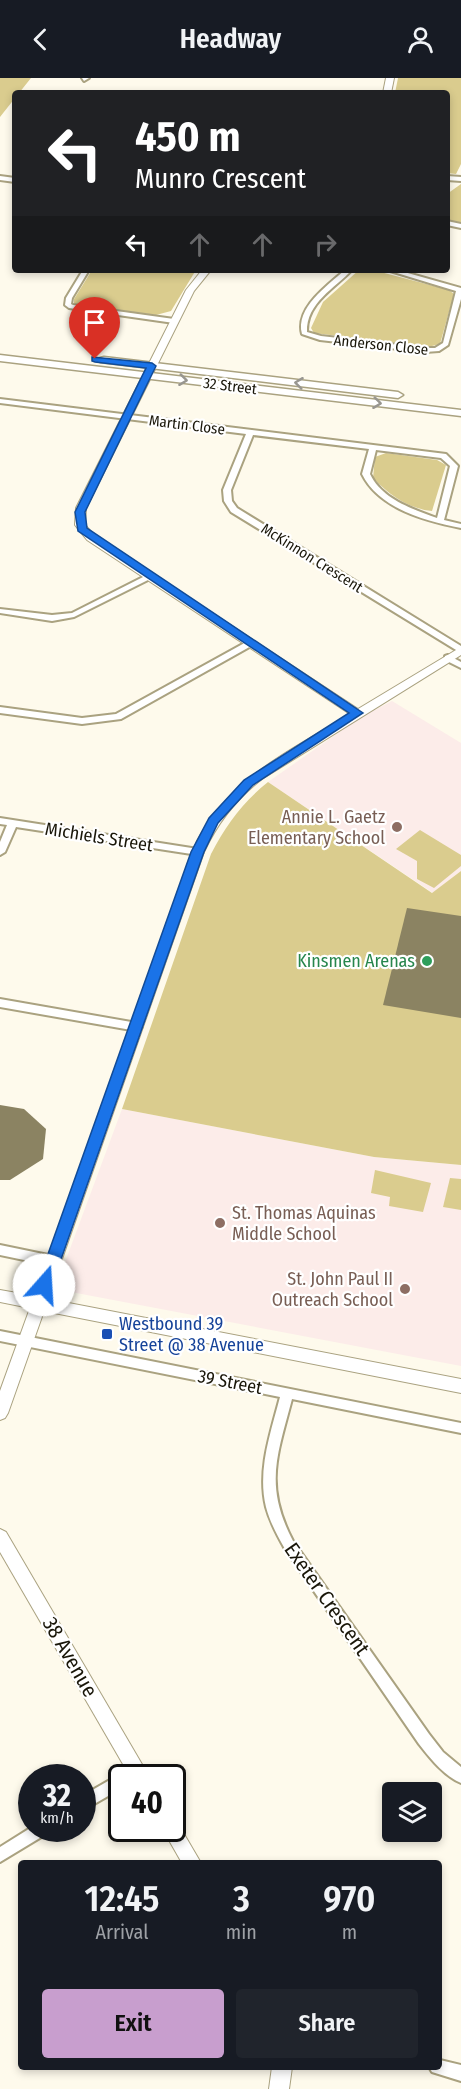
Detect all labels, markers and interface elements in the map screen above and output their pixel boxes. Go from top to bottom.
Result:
icon: back [24,23,57,56]
text: Headway [180,23,281,55]
icon: person [404,23,437,56]
text: 450 m [135,112,241,162]
icon: left [36,114,114,192]
text: Munro Crescent [135,163,306,195]
icon: left [120,228,153,261]
icon: ahead [183,228,216,261]
icon: ahead [246,228,279,261]
icon: right [309,228,342,261]
pin [69,297,120,359]
icon: arrive [78,306,111,339]
street label: Anderson Close [333,331,429,359]
one-way arrow [179,374,188,386]
street label: 32 Street [202,374,258,398]
one-way arrow [294,378,303,390]
one-way arrow [372,397,381,409]
street label: Martin Close [148,411,226,439]
street label: McKinnon Crescent [258,520,366,596]
place label: Annie L. Gaetz Elementary School [248,806,385,849]
street label: Michiels Street [44,818,155,856]
marker: Annie L. Gaetz Elementary School [390,820,404,834]
place label: Kinsmen Arenas [297,950,415,972]
marker: Kinsmen Arenas [420,954,434,968]
place label: St. Thomas Aquinas Middle School [232,1202,376,1245]
marker: St. Thomas Aquinas Middle School [213,1216,227,1230]
position arrow [12,1253,76,1317]
place label: St. John Paul II Outreach School [272,1268,393,1311]
marker: St. John Paul II Outreach School [398,1282,412,1296]
place label: Westbound 39 Street @ 38 Avenue [119,1313,264,1356]
marker: Westbound 39 Street @ 38 Avenue [100,1327,114,1341]
street label: 39 Street [196,1365,264,1399]
street label: Exeter Crescent [279,1538,376,1661]
street label: 38 Avenue [37,1612,103,1702]
speed limit sign: 40 [108,1764,186,1842]
text: 32 [43,1778,71,1814]
map controls [382,1782,442,1842]
button: layers [382,1782,442,1842]
text: km/h [40,1809,74,1827]
text: 12:45 [85,1877,159,1921]
text: 3 [233,1877,250,1921]
text: 970 [323,1877,375,1921]
text: Arrival [95,1920,148,1944]
text: min [226,1920,257,1944]
text: m [342,1920,357,1944]
button: Exit [42,1989,224,2058]
button: Share [236,1989,418,2058]

